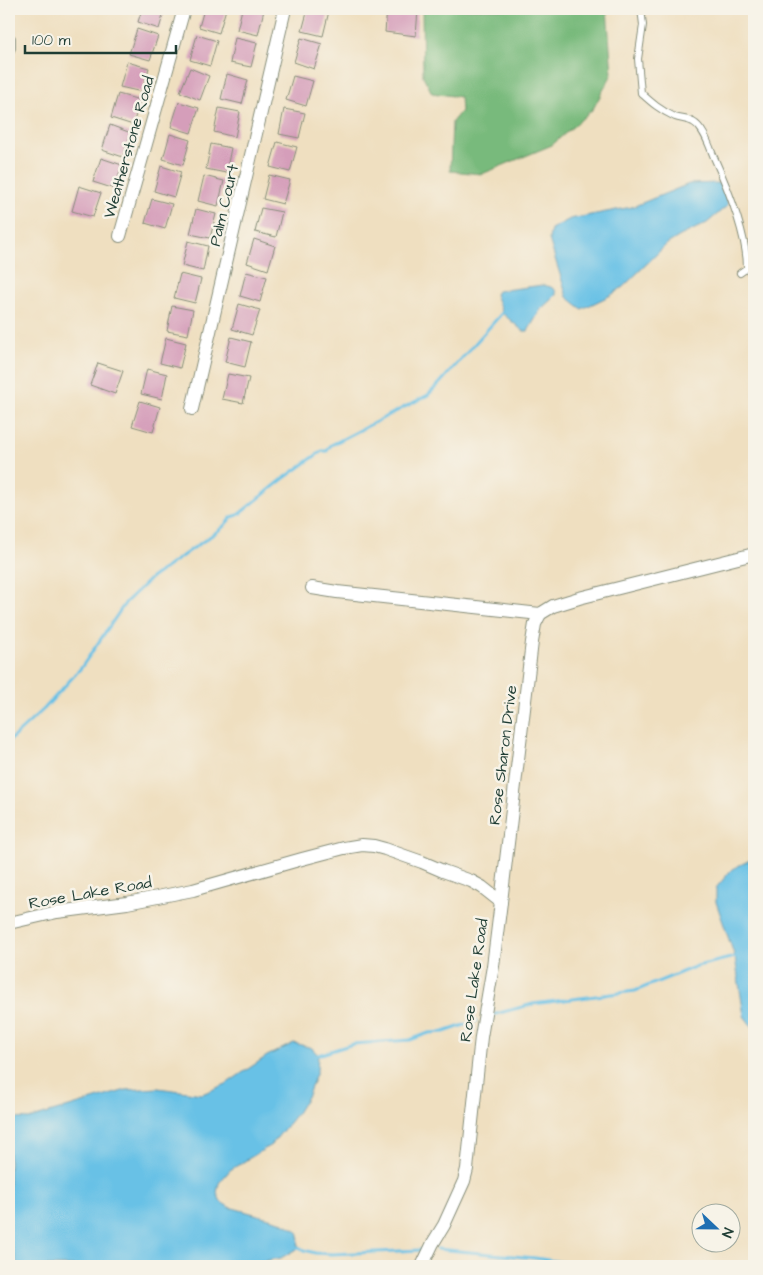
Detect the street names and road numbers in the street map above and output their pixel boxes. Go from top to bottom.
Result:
street label: Weatherstone Road [98,74,160,221]
street label: Palm Court [204,162,244,248]
street label: Rose Sharon Drive [484,684,523,826]
street label: Rose Lake Road [27,871,153,915]
street label: Rose Lake Road [454,917,494,1043]

